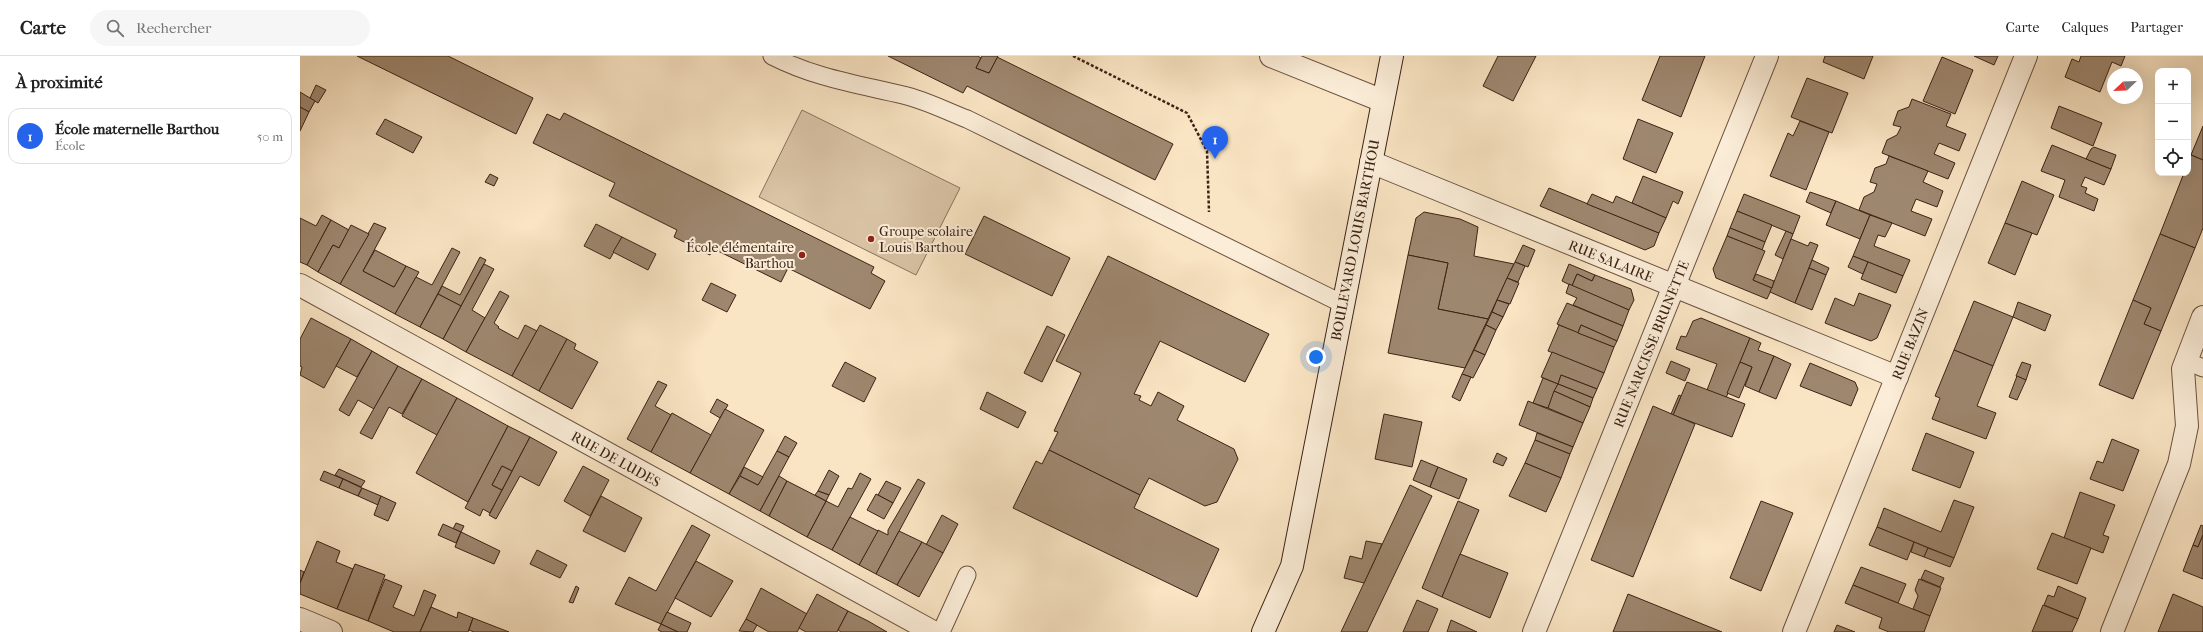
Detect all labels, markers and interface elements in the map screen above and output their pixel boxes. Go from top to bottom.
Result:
search box [90,10,370,46]
text: Carte [20,17,66,39]
icon: search [104,17,126,39]
text: Rechercher [136,19,211,37]
text: Carte [2006,19,2039,36]
text: Calques [2061,19,2108,36]
text: Partager [2130,19,2183,36]
north arrow [2107,68,2143,104]
map controls [2155,68,2191,176]
button: + [2155,68,2191,104]
text: À proximité [16,72,103,92]
button: − [2155,104,2191,140]
text: École maternelle Barthou [55,120,219,138]
pin: 1 [1202,126,1228,159]
text: 1 [28,129,32,144]
text: 50 m [257,129,283,144]
text: École [55,138,85,153]
street label: BOULEVARD LOUIS BARTHOU [1328,138,1383,342]
button: locate [2155,140,2191,176]
place label: Groupe scolaire Louis Barthou [879,223,973,256]
marker: Groupe scolaire Louis Barthou [866,234,876,244]
street label: RUE SALAIRE [1566,237,1656,286]
place label: École élémentaire Barthou [686,238,794,272]
marker: École élémentaire Barthou [797,250,807,260]
street label: RUE NARCISSE BRUNETTE [1610,258,1693,430]
street label: RUE BAZIN [1888,306,1933,383]
your location [1306,347,1326,367]
street label: RUE DE LUDES [568,428,663,491]

